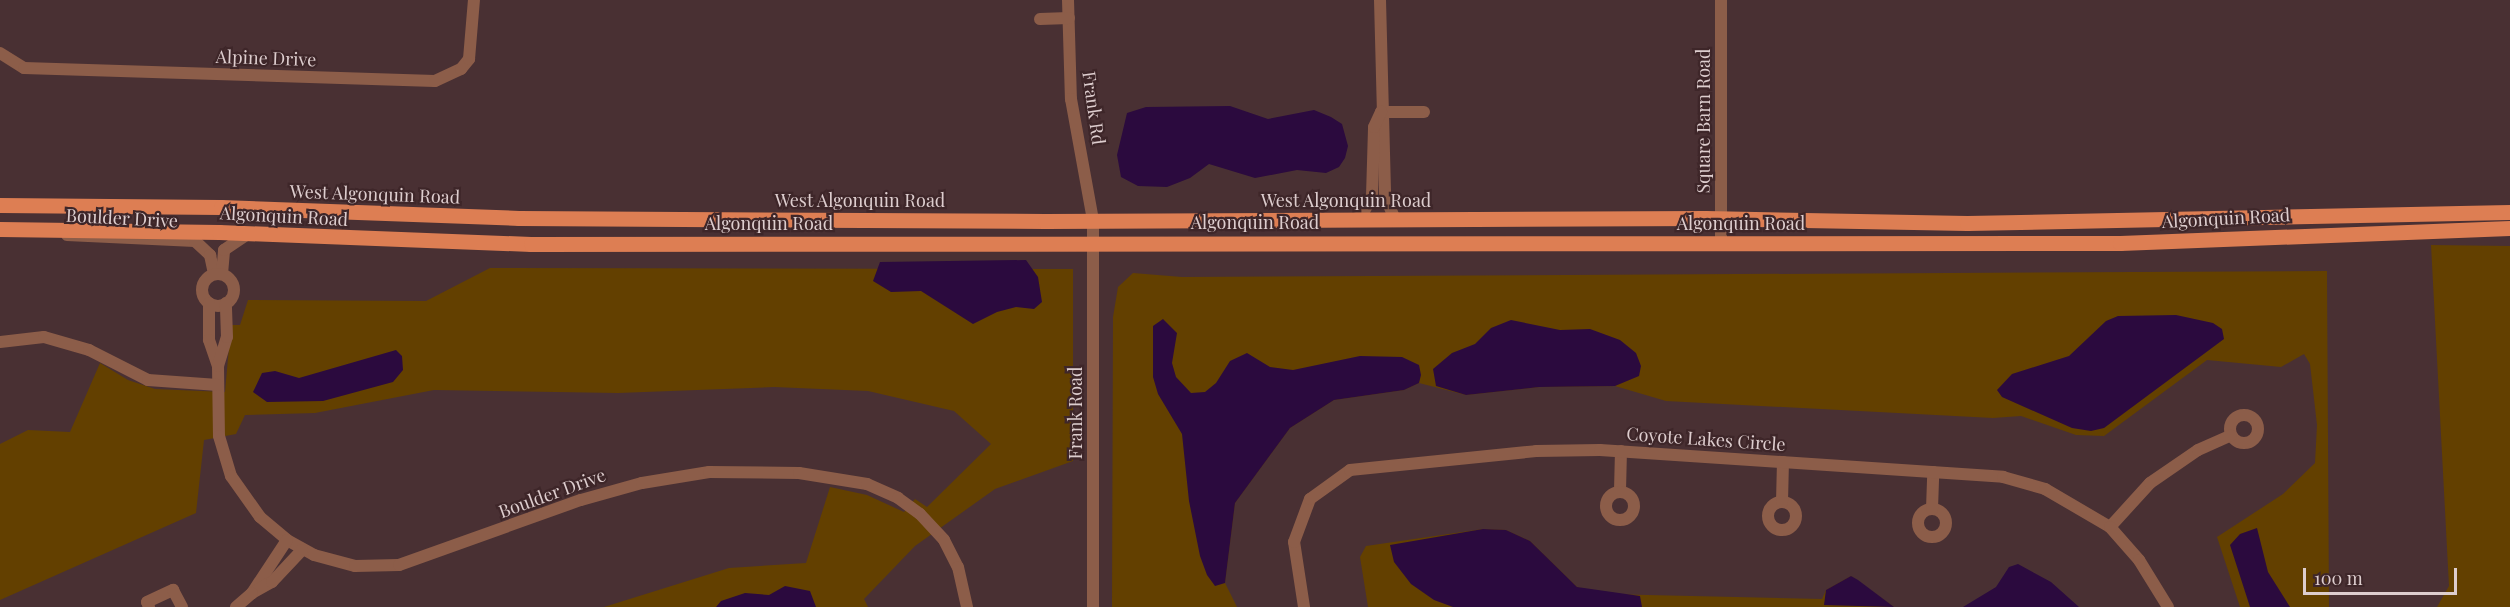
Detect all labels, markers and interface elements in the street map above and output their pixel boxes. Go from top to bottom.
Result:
street label: Alpine Drive [215,45,317,71]
street label: Square Barn Road [1692,49,1714,193]
street label: Frank Rd [1078,70,1110,146]
street label: West Algonquin Road [289,180,461,208]
street label: West Algonquin Road [774,189,946,211]
street label: West Algonquin Road [1260,189,1432,211]
street label: Algonquin Road [219,202,349,230]
street label: Boulder Drive [65,204,179,232]
street label: Algonquin Road [2161,204,2291,232]
street label: Algonquin Road [1191,211,1319,233]
street label: Algonquin Road [705,212,833,234]
street label: Algonquin Road [1677,212,1805,234]
street label: Frank Road [1064,366,1086,460]
street label: Coyote Lakes Circle [1626,423,1786,455]
street label: Boulder Drive [495,464,609,522]
scale bar [2306,556,2460,594]
text: 100 m [2314,566,2363,590]

